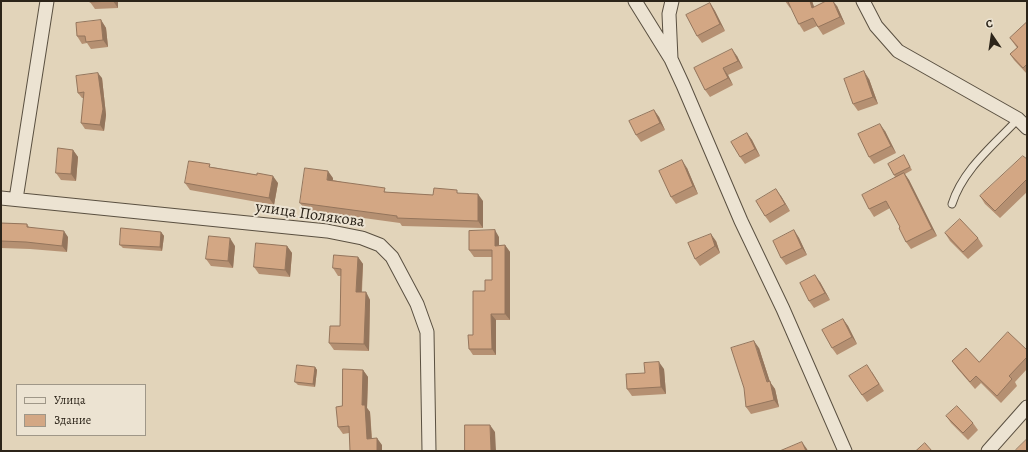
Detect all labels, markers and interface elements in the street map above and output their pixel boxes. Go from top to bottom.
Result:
north arrow [972,16,1012,56]
text: С [984,16,994,32]
street label: улица Полякова [254,198,366,232]
legend [16,384,146,436]
text: Улица [54,392,85,408]
text: Здание [54,412,91,428]

